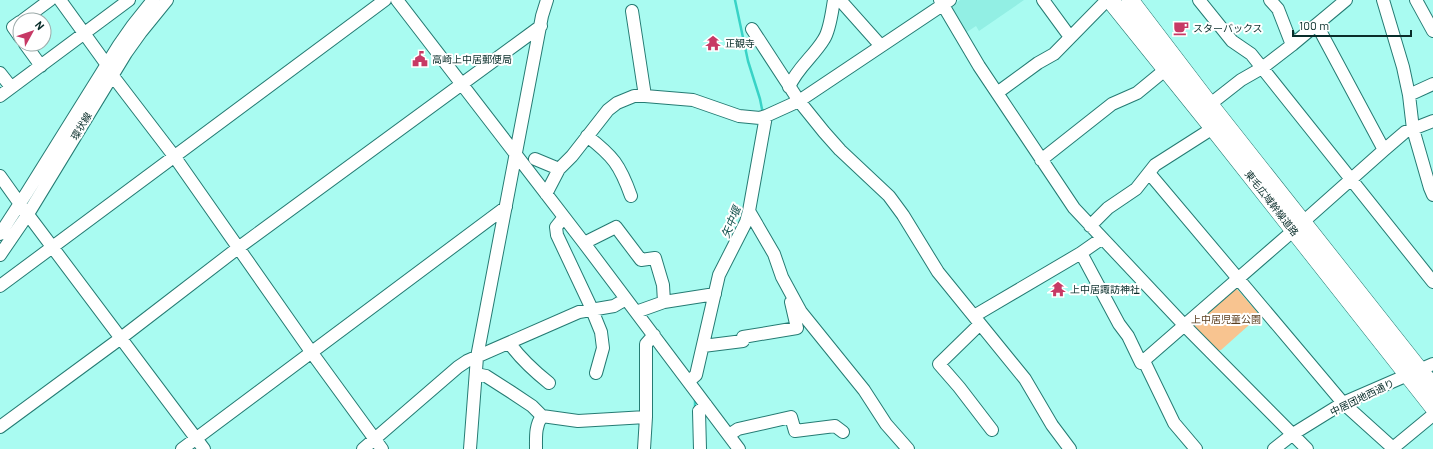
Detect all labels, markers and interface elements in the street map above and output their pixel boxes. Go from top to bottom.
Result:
north arrow [12,12,52,52]
scale bar [1293,12,1411,38]
text: N [33,18,47,32]
text: 100 m [1299,18,1329,32]
cafe icon: スターバックス [1172,19,1190,37]
place label: スターバックス [1193,22,1263,34]
temple icon: 正観寺 [704,34,722,52]
place label: 正観寺 [725,37,755,49]
public building icon: 高崎上中居郵便局 [411,50,429,68]
place label: 高崎上中居郵便局 [432,53,512,65]
street label: 環状線 [68,110,94,142]
street label: 東毛広域幹線道路 [1243,168,1301,238]
water label: 矢中堰 [718,202,743,240]
temple icon: 上中居諏訪神社 [1049,280,1067,298]
place label: 上中居諏訪神社 [1070,283,1140,295]
park label: 上中居児童公園 [1191,313,1261,325]
street label: 中居団地西通り [1328,376,1396,418]

